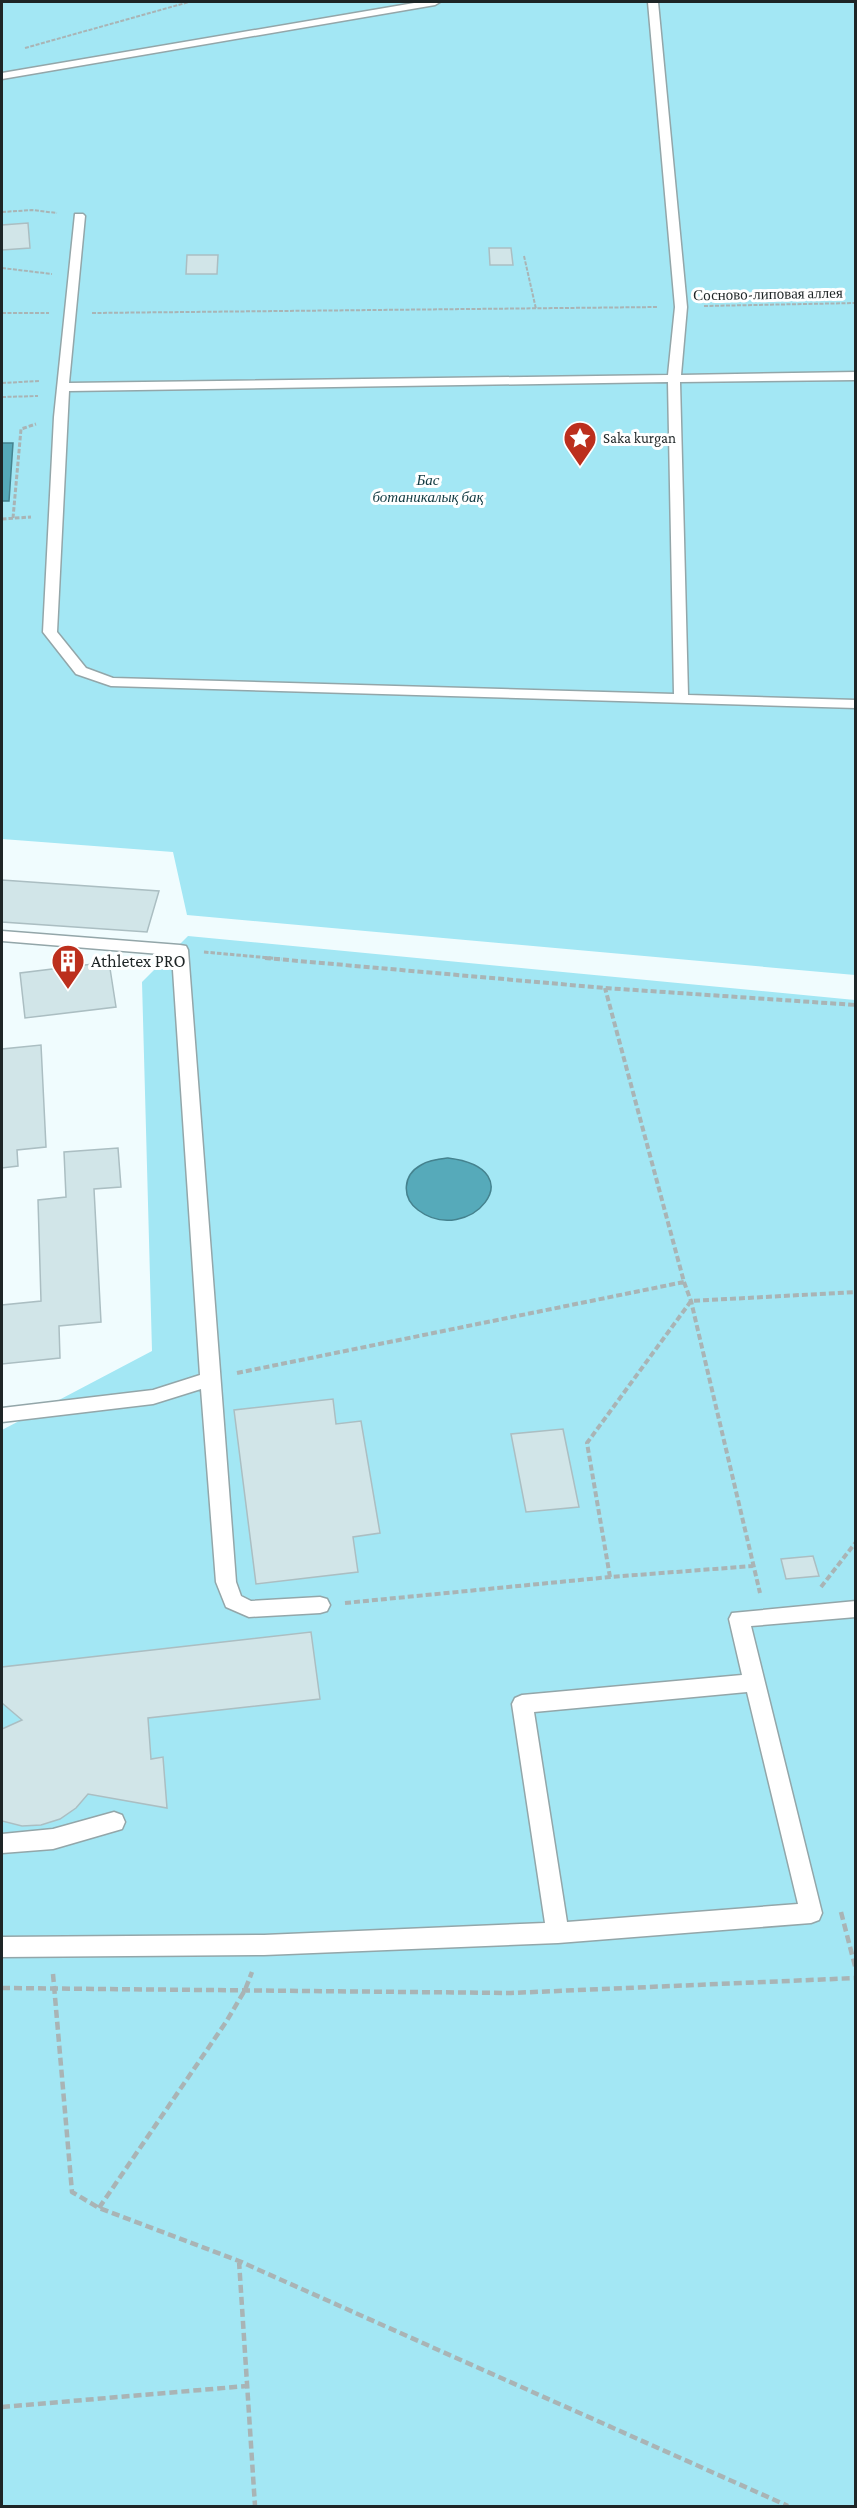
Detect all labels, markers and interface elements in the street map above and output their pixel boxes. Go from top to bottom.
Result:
street label: Сосново-липовая аллея [693,285,843,303]
place icon: Saka kurgan [562,420,598,467]
place label: Saka kurgan [603,430,676,447]
park label: Бас ботаникалық бақ [372,472,484,505]
building icon: Athletex PRO [50,943,86,990]
place label: Athletex PRO [91,951,186,971]

